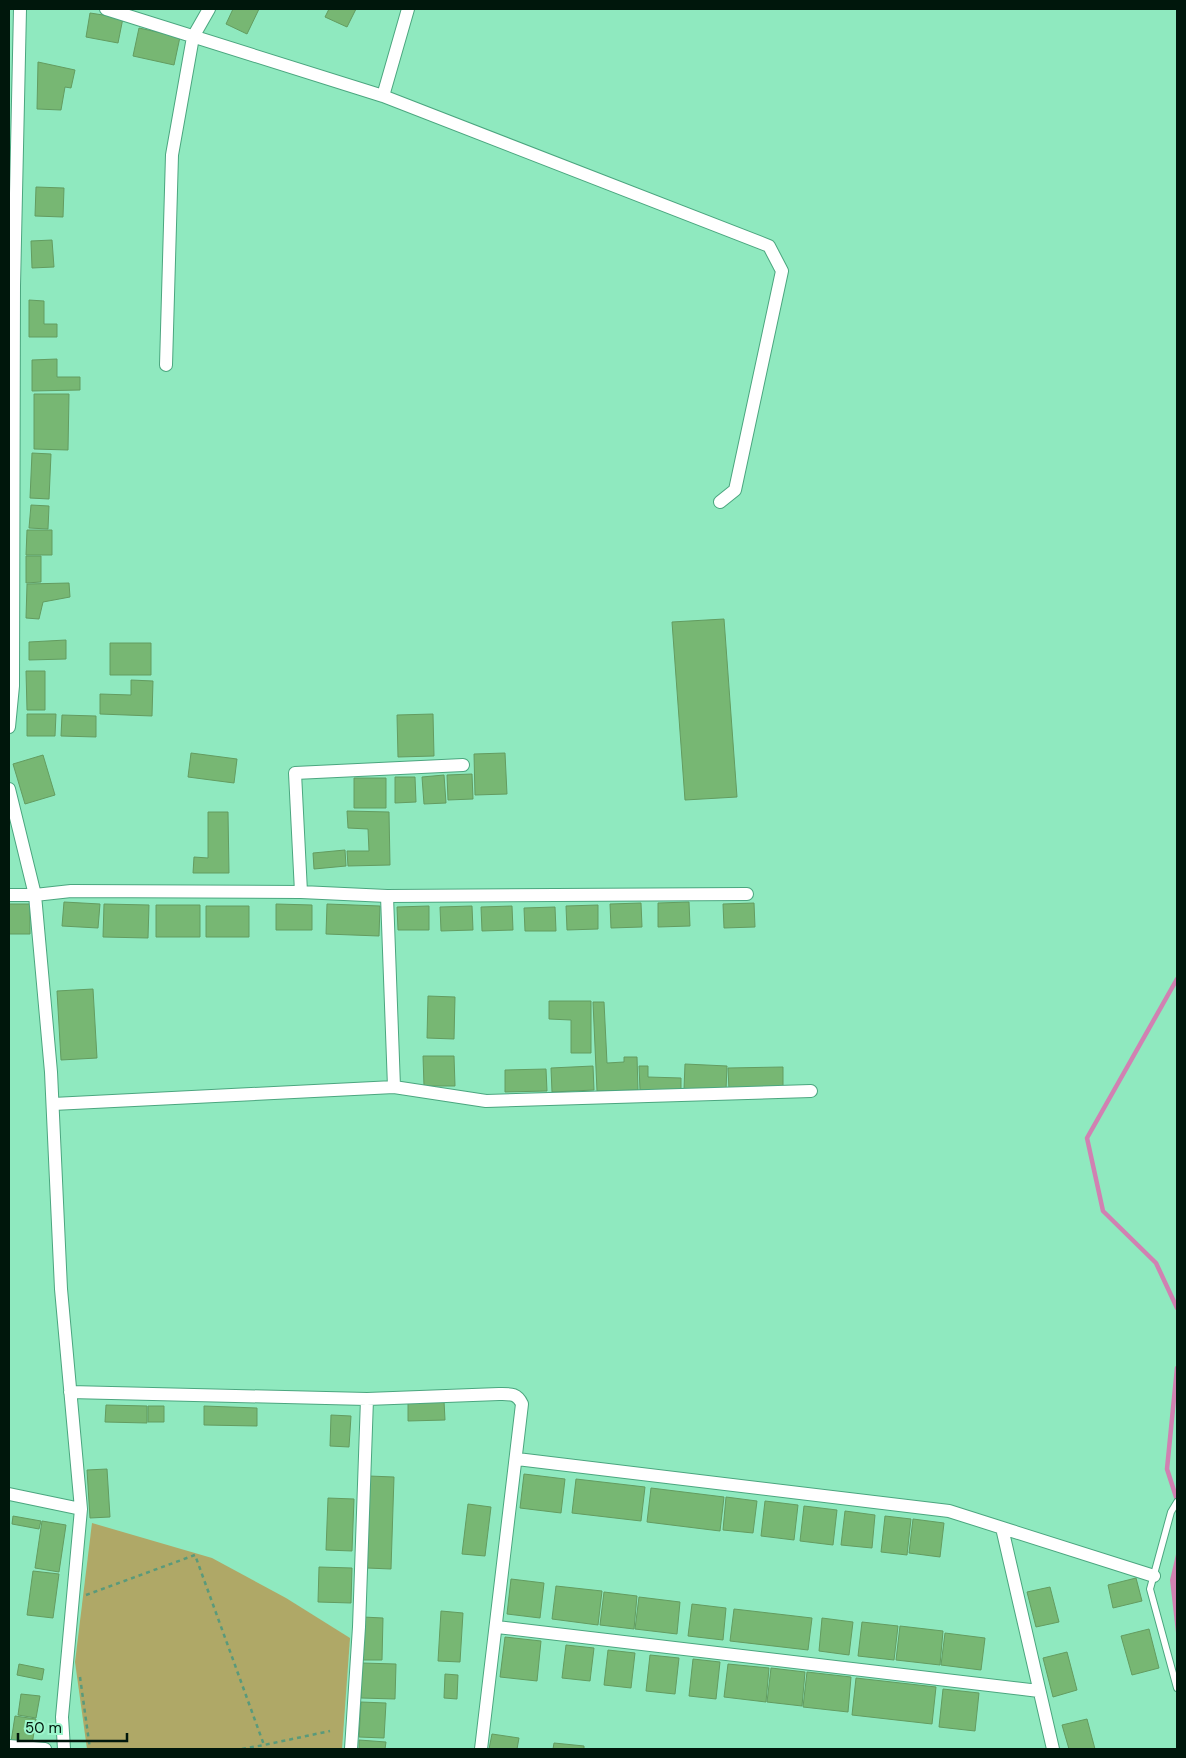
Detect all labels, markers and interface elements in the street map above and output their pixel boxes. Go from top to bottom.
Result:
scale bar [18,1710,126,1742]
text: 50 m [25,1718,62,1738]

